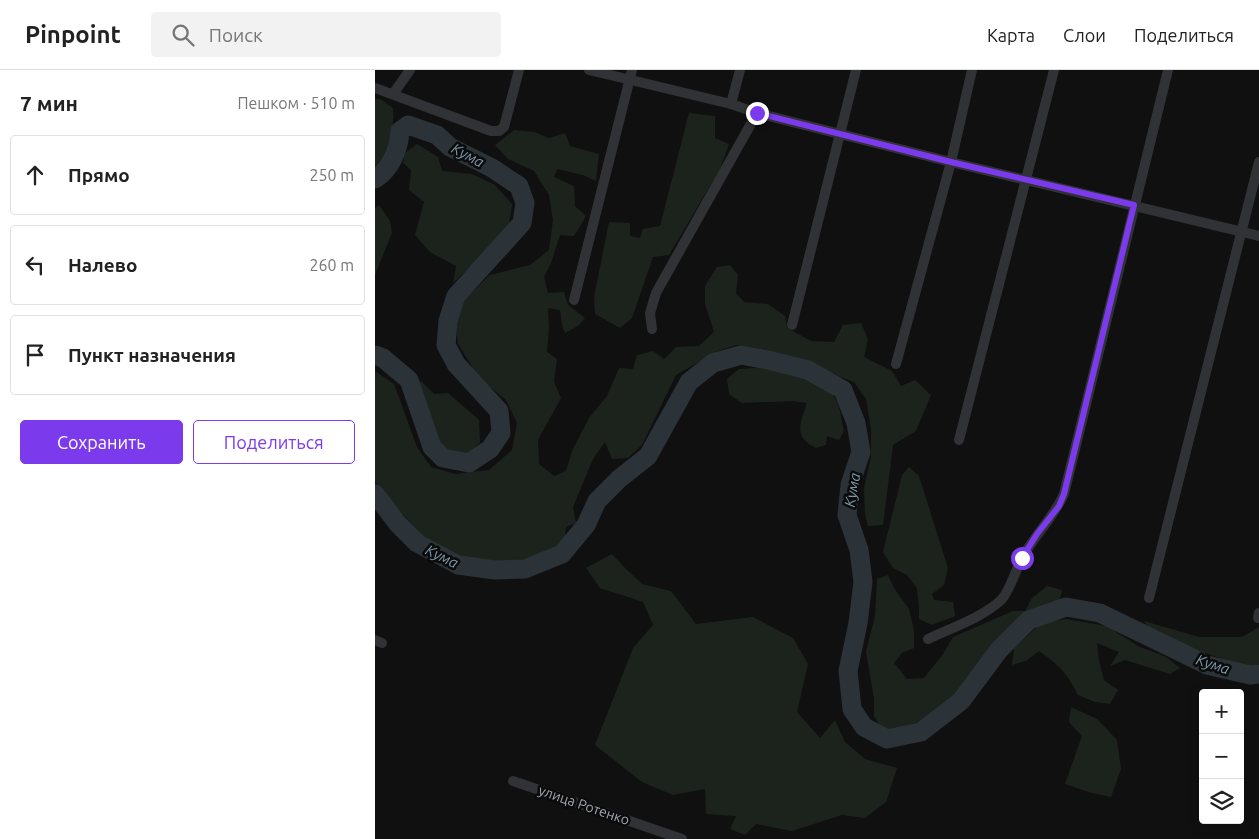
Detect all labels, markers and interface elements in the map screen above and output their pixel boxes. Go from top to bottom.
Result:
search box [151,12,501,57]
text: Pinpoint [25,21,121,48]
icon: search [169,21,197,49]
text: Поиск [209,24,263,46]
text: Карта [987,25,1035,45]
text: Слои [1063,25,1106,45]
text: Поделиться [1134,25,1234,45]
text: 7 мин [20,91,78,115]
text: Пешком · 510 m [237,94,355,112]
route end [746,102,769,125]
water label: Кума [449,139,487,171]
icon: ahead [21,161,49,189]
text: Прямо [68,164,130,186]
text: 250 m [309,166,354,184]
icon: left [21,251,49,279]
text: Налево [68,254,137,276]
text: 260 m [309,256,354,274]
icon: arrive [21,341,49,369]
text: Пункт назначения [68,344,236,366]
button: Сохранить [20,420,183,464]
button: Поделиться [193,420,355,464]
water label: Кума [841,472,863,508]
water label: Кума [423,541,461,571]
route start [1011,547,1034,570]
water label: Кума [1194,651,1232,677]
map controls [1199,689,1244,824]
button: + [1199,689,1244,734]
button: − [1199,734,1244,779]
button: layers [1199,779,1244,824]
street label: улица Ротенко [536,782,632,828]

